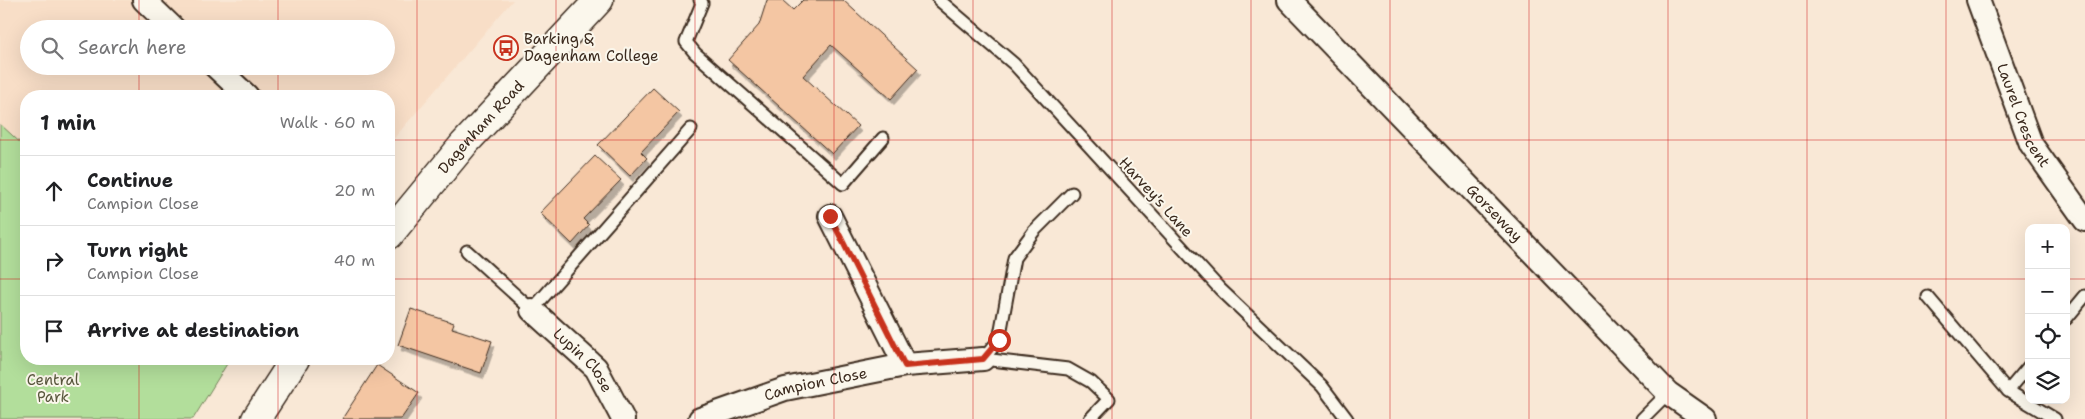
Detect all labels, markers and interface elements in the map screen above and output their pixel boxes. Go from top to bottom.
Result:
search box [20,20,395,75]
place label: Barking & Dagenham College [524,29,659,66]
icon: search [38,34,66,62]
text: Search here [78,35,187,60]
bus stop icon: Barking & Dagenham College [493,35,519,61]
street label: Laurel Crescent [1992,60,2054,171]
street label: Dagenham Road [434,76,529,178]
text: 1 min [40,109,96,137]
text: Walk · 60 m [280,112,375,133]
street label: Harvey's Lane [1115,153,1197,241]
text: Continue [87,168,173,193]
icon: ahead [40,177,68,205]
text: 20 m [334,180,375,201]
street label: Gorseway [1462,180,1527,246]
text: Campion Close [87,193,199,214]
route end [819,205,842,228]
map controls [2025,224,2070,404]
button: + [2025,224,2070,269]
text: Turn right [87,238,188,263]
icon: right [40,247,68,275]
text: 40 m [333,250,375,271]
text: Campion Close [87,263,199,284]
button: − [2025,269,2070,314]
button: locate [2025,314,2070,359]
icon: arrive [40,317,68,345]
text: Arrive at destination [87,318,299,343]
street label: Lupin Close [549,324,617,396]
route start [988,329,1011,352]
button: layers [2025,359,2070,404]
street label: Campion Close [761,363,869,406]
park label: Central Park [27,370,80,407]

